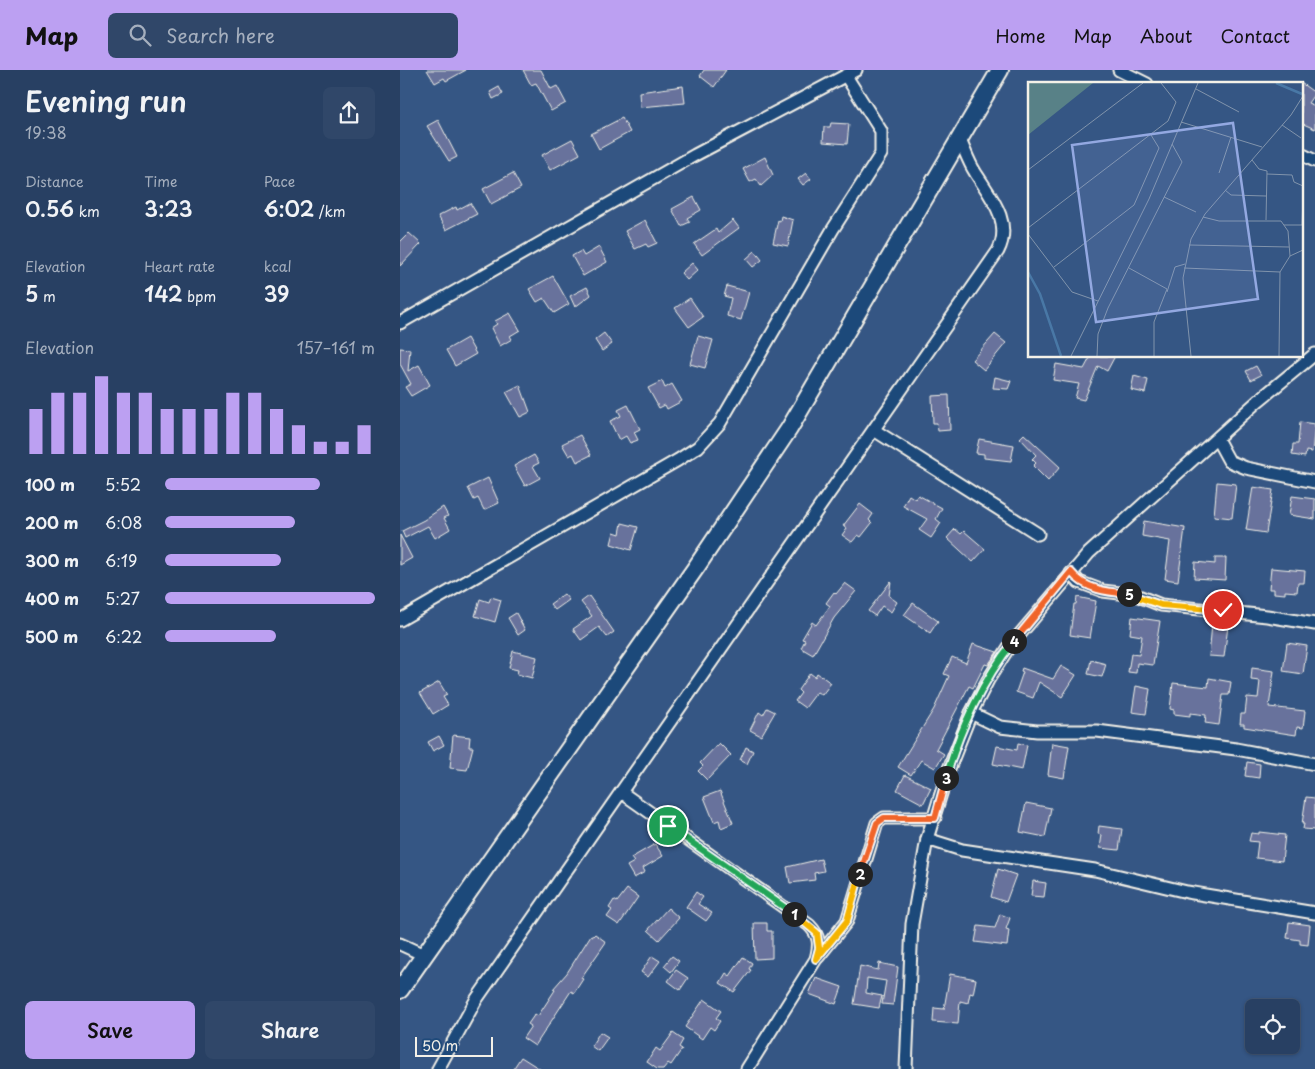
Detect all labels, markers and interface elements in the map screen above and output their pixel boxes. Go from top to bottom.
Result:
search box [108,13,458,58]
text: Map [25,17,78,53]
icon: search [126,21,154,49]
text: Search here [166,21,275,49]
text: Home [995,22,1045,49]
text: Map [1073,22,1112,49]
text: About [1140,22,1192,49]
text: Contact [1220,22,1290,49]
text: Evening run [25,79,187,122]
inset map [1028,82,1302,358]
button: share [323,87,375,139]
text: 19:38 [25,120,67,144]
text: Distance [25,171,84,192]
text: Time [144,171,177,192]
text: Pace [264,171,295,192]
text: 0.56 [25,192,74,224]
text: 3:23 [144,192,193,224]
text: 6:02 [264,192,314,224]
text: km [74,201,100,222]
text: /km [314,201,346,222]
text: Elevation [25,256,85,277]
text: Heart rate [144,256,215,277]
text: kcal [264,256,292,277]
text: 5 [25,277,38,309]
text: 142 [144,277,183,309]
text: 39 [264,277,290,309]
text: m [38,286,56,307]
text: bpm [183,286,216,307]
text: Elevation [25,335,94,359]
text: 157–161 m [297,335,375,359]
text: 100 m [25,472,75,496]
text: 5:52 [105,472,141,496]
text: 200 m [25,510,79,534]
text: 6:08 [105,510,142,534]
text: 300 m [25,548,79,572]
text: 6:19 [105,548,137,572]
pin: 5 [1116,582,1142,606]
text: 5 [1125,584,1134,605]
text: 400 m [25,586,79,610]
text: 5:27 [105,586,140,610]
pin [1202,589,1244,631]
icon: check [1209,596,1237,624]
text: 500 m [25,624,78,648]
text: 6:22 [105,624,142,648]
pin: 4 [1002,628,1026,654]
text: 4 [1010,631,1019,652]
pin: 3 [934,766,958,790]
text: 3 [942,768,951,789]
pin [647,805,689,847]
icon: arrive [654,812,682,840]
pin: 2 [848,862,872,886]
text: 2 [856,864,865,885]
pin: 1 [782,902,806,926]
text: 1 [791,904,798,925]
map controls [1245,999,1300,1054]
button: locate [1245,999,1300,1054]
button: Save [25,1001,195,1059]
button: Share [205,1001,375,1059]
scale bar [415,1034,492,1057]
text: 50 m [422,1035,458,1056]

